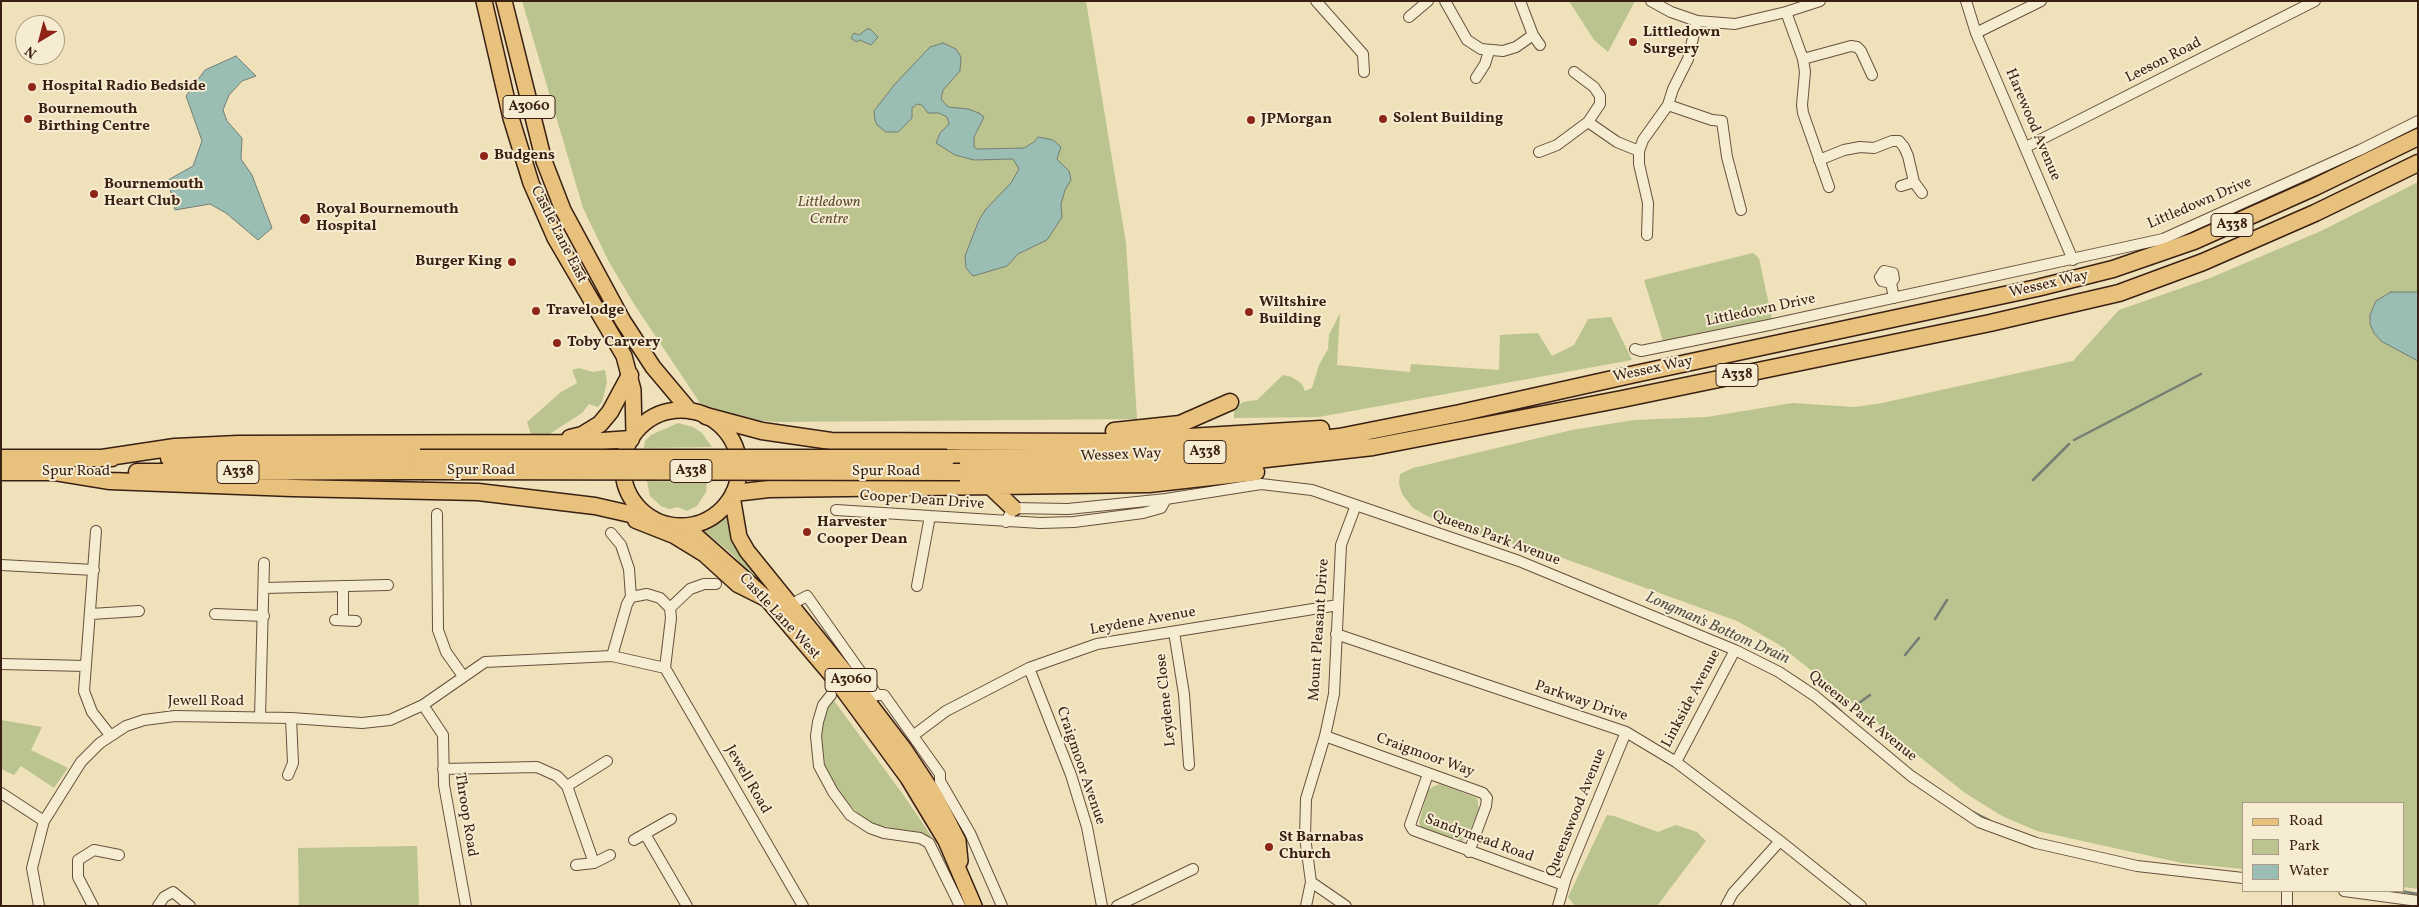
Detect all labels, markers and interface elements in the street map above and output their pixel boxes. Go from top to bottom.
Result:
north arrow [15,15,65,65]
place label: Littledown Surgery [1643,24,1720,59]
street label: Leeson Road [2123,34,2205,88]
marker: Littledown Surgery [1627,36,1639,48]
text: N [22,41,41,62]
street label: Harewood Avenue [2000,66,2064,184]
place label: Hospital Radio Bedside [42,78,206,96]
marker: Hospital Radio Bedside [26,81,38,93]
road number: A3060 [503,95,555,118]
place label: Bournemouth Birthing Centre [38,101,150,136]
place label: Solent Building [1393,110,1503,128]
place label: JPMorgan [1261,111,1332,129]
marker: Bournemouth Birthing Centre [22,113,34,125]
marker: Solent Building [1377,113,1389,125]
marker: JPMorgan [1245,114,1257,126]
place label: Budgens [494,147,555,165]
marker: Budgens [478,150,490,162]
street label: Littledown Drive [2145,174,2255,234]
place label: Bournemouth Heart Club [104,176,204,211]
street label: Castle Lane East [526,183,590,287]
marker: Bournemouth Heart Club [88,188,100,200]
park label: Littledown Centre [797,194,861,229]
place label: Royal Bournemouth Hospital [316,201,459,236]
marker: Royal Bournemouth Hospital [298,212,312,226]
road number: A338 [2211,214,2253,236]
place label: Burger King [415,253,502,271]
marker: Burger King [506,256,518,268]
street label: Wessex Way [2008,267,2090,303]
street label: Littledown Drive [1705,291,1817,331]
place label: Wiltshire Building [1259,294,1326,329]
place label: Travelodge [546,302,624,320]
marker: Travelodge [530,305,542,317]
marker: Wiltshire Building [1243,306,1255,318]
place label: Toby Carvery [567,334,661,352]
marker: Toby Carvery [551,337,563,349]
street label: Wessex Way [1612,353,1694,387]
road number: A338 [1716,364,1758,386]
road number: A338 [1184,441,1226,464]
street label: Wessex Way [1080,446,1162,466]
road number: A338 [670,460,712,482]
road number: A338 [217,461,259,484]
street label: Spur Road [447,462,515,480]
street label: Spur Road [42,463,110,481]
street label: Spur Road [852,463,920,481]
street label: Cooper Dean Drive [859,488,985,514]
street label: Queens Park Avenue [1430,508,1562,570]
place label: Harvester Cooper Dean [817,514,908,549]
marker: Harvester Cooper Dean [801,526,813,538]
street label: Mount Pleasant Drive [1306,558,1334,702]
street label: Castle Lane West [735,570,823,664]
water label: Longman's Bottom Drain [1642,589,1792,669]
street label: Leydene Avenue [1089,604,1197,640]
street label: Linkside Avenue [1659,647,1725,751]
street label: Leydene Close [1153,652,1181,748]
road number: A3060 [825,668,877,692]
street label: Queens Park Avenue [1804,668,1920,766]
street label: Parkway Drive [1532,678,1630,726]
street label: Jewell Road [168,693,244,711]
street label: Craigmoor Avenue [1051,705,1109,827]
street label: Craigmoor Way [1373,730,1477,782]
street label: Jewell Road [720,742,774,818]
street label: Queenswood Avenue [1543,746,1611,880]
street label: Throop Road [449,772,481,858]
legend [2242,802,2404,892]
street label: Sandymead Road [1422,811,1536,867]
text: Road [2289,811,2323,832]
place label: St Barnabas Church [1279,829,1364,864]
text: Park [2289,836,2320,857]
marker: St Barnabas Church [1263,841,1275,853]
text: Water [2289,861,2329,882]

